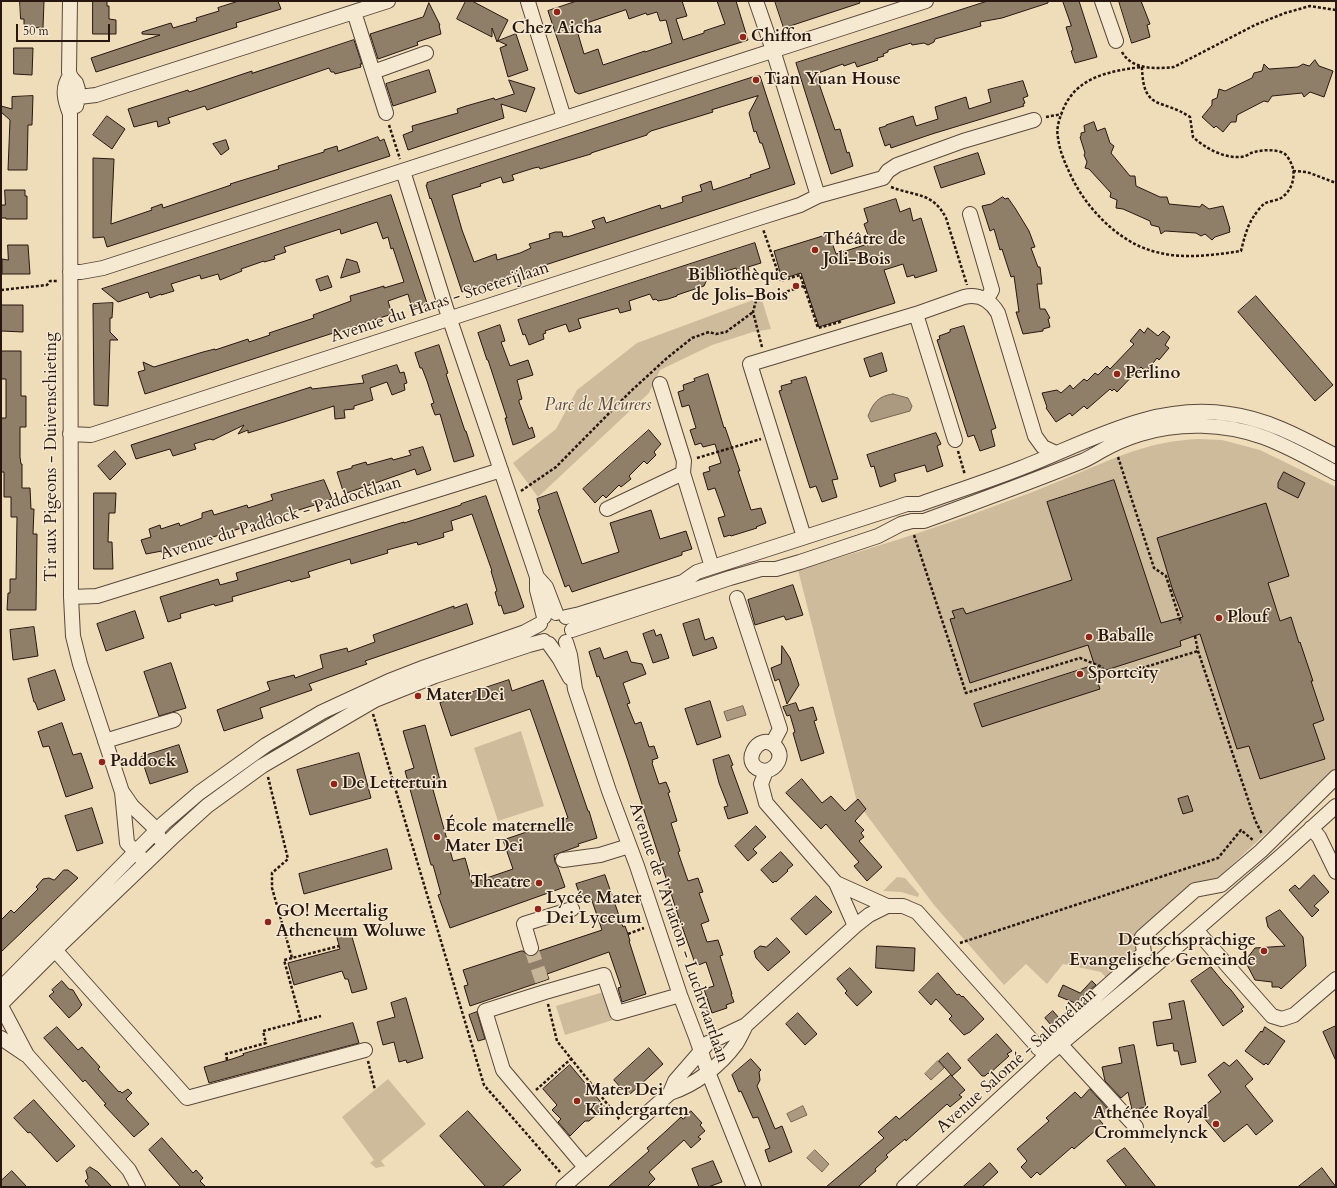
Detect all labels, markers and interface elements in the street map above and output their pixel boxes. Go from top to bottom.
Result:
marker: Chez Aicha [552,7,562,17]
scale bar [18,16,112,42]
place label: Chez Aicha [512,19,602,39]
text: 50 m [23,23,49,39]
place label: Chiffon [751,27,812,47]
marker: Chiffon [738,32,748,42]
place label: Tian Yuan House [764,70,901,90]
marker: Tian Yuan House [751,75,761,85]
place label: Théâtre de Joli-Bois [823,230,906,270]
marker: Théâtre de Joli-Bois [810,245,820,255]
street label: Avenue du Haras - Stoeterijlaan [328,258,552,348]
place label: Bibliothèque de Jolis-Bois [688,266,788,306]
marker: Bibliothèque de Jolis-Bois [791,281,801,291]
street label: Tir aux Pigeons - Duivenschieting [42,332,62,582]
place label: Perlino [1125,364,1180,384]
marker: Perlino [1112,369,1122,379]
park label: Parc de Meurers [544,396,652,416]
street label: Avenue du Paddock - Paddocklaan [158,473,404,565]
place label: Plouf [1227,608,1268,628]
marker: Plouf [1214,613,1224,623]
place label: Baballe [1097,627,1154,647]
marker: Baballe [1084,632,1094,642]
place label: Sportcity [1088,664,1159,684]
marker: Sportcity [1075,669,1085,679]
place label: Mater Dei [426,686,504,706]
marker: Mater Dei [413,691,423,701]
place label: Paddock [110,752,176,772]
marker: Paddock [97,757,107,767]
place label: De Lettertuin [342,774,448,794]
marker: De Lettertuin [329,779,339,789]
street label: Avenue de l'Aviation - Luchtvaartlaan [624,800,732,1066]
place label: École maternelle Mater Dei [445,817,574,857]
marker: École maternelle Mater Dei [432,832,442,842]
place label: Theatre [471,873,531,893]
marker: Theatre [534,878,544,888]
place label: Lycée Mater Dei Lyceum [546,889,642,929]
place label: GO! Meertalig Atheneum Woluwe [276,902,426,942]
marker: Lycée Mater Dei Lyceum [533,904,543,914]
marker: GO! Meertalig Atheneum Woluwe [263,917,273,927]
place label: Deutschsprachige Evangelische Gemeinde [1069,931,1256,971]
marker: Deutschsprachige Evangelische Gemeinde [1259,946,1269,956]
street label: Avenue Salomé - Salomélaan [933,984,1101,1138]
place label: Mater Dei Kindergarten [585,1081,689,1121]
marker: Mater Dei Kindergarten [572,1096,582,1106]
place label: Athénée Royal Crommelynck [1093,1104,1208,1144]
marker: Athénée Royal Crommelynck [1211,1119,1221,1129]

